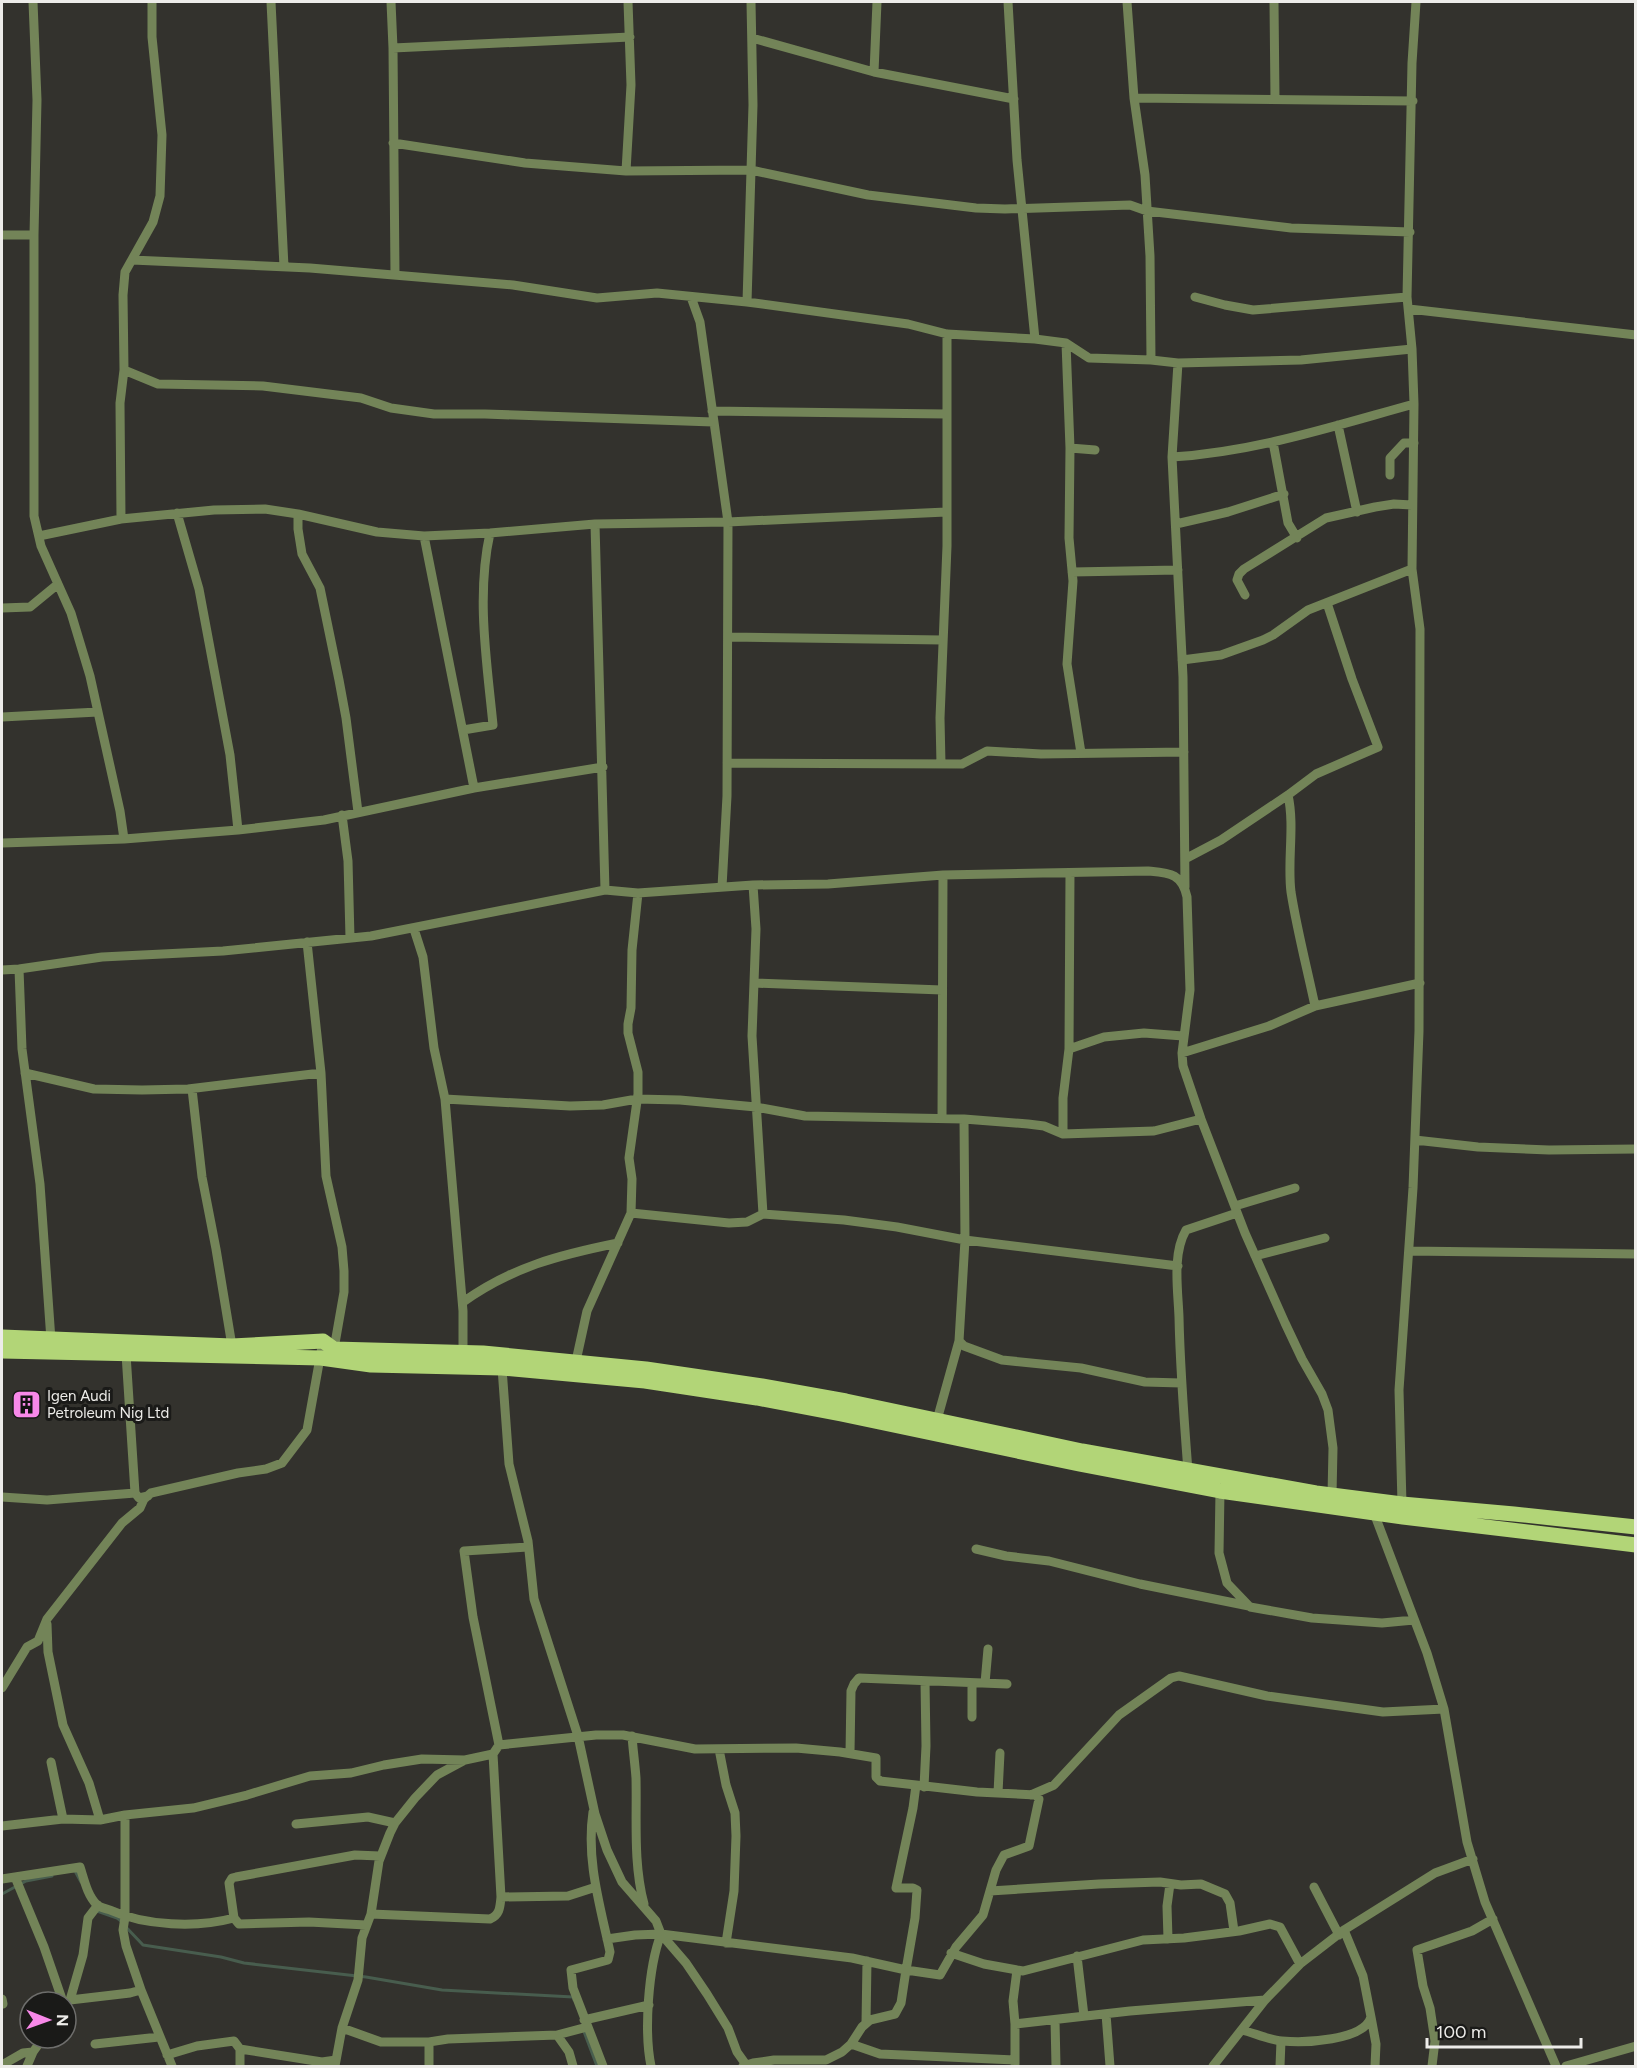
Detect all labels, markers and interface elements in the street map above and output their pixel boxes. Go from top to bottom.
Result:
place label: Igen Audi Petroleum Nig Ltd [47,1387,169,1422]
building icon: Igen Audi Petroleum Nig Ltd [10,1389,42,1421]
north arrow [18,1990,78,2050]
scale bar [1427,2011,1582,2049]
text: N [53,2014,72,2027]
text: 100 m [1436,2021,1486,2043]

